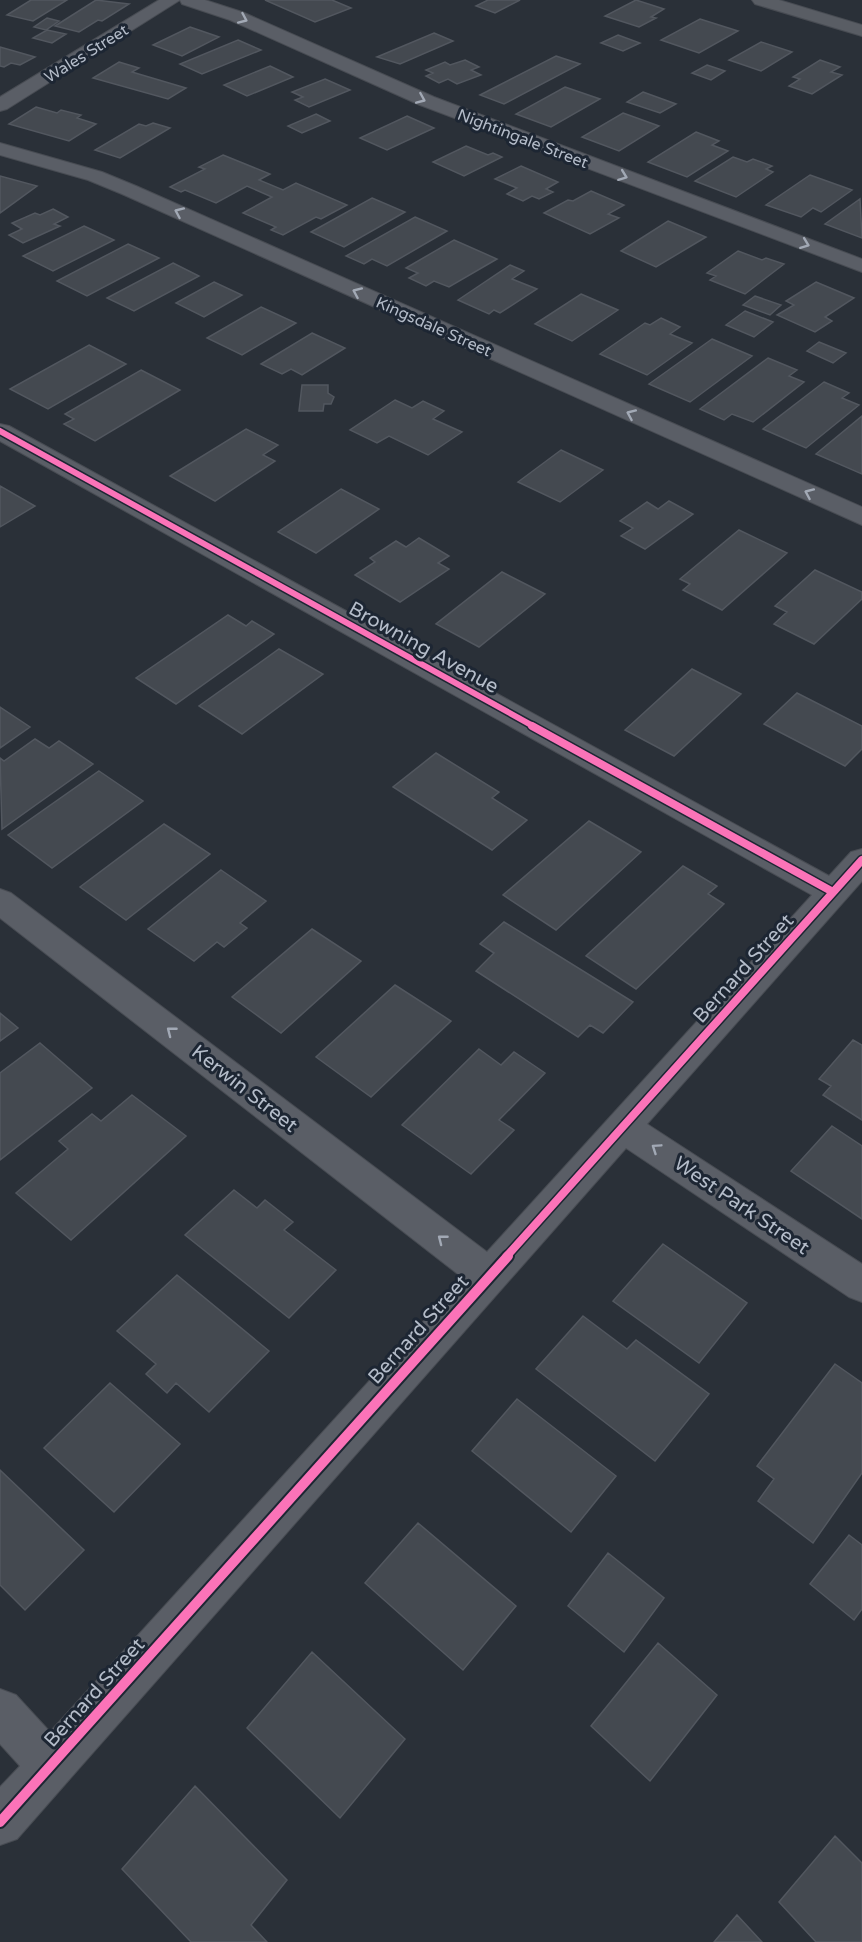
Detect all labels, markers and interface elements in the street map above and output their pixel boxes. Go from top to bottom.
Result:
one-way arrow [237,12,248,24]
street label: Wales Street [41,20,132,88]
one-way arrow [415,92,426,104]
street label: Nightingale Street [455,105,591,173]
one-way arrow [617,168,628,181]
one-way arrow [174,207,185,219]
one-way arrow [800,237,810,250]
one-way arrow [352,287,363,299]
street label: Kingsdale Street [373,293,494,361]
one-way arrow [626,409,637,421]
one-way arrow [804,489,815,501]
street label: Browning Avenue [344,597,503,699]
street label: Bernard Street [688,909,799,1028]
one-way arrow [167,1027,178,1038]
street label: Kerwin Street [187,1040,302,1138]
one-way arrow [651,1144,662,1155]
street label: West Park Street [669,1152,814,1260]
one-way arrow [438,1236,449,1247]
street label: Bernard Street [363,1270,474,1389]
street label: Bernard Street [39,1633,150,1752]

